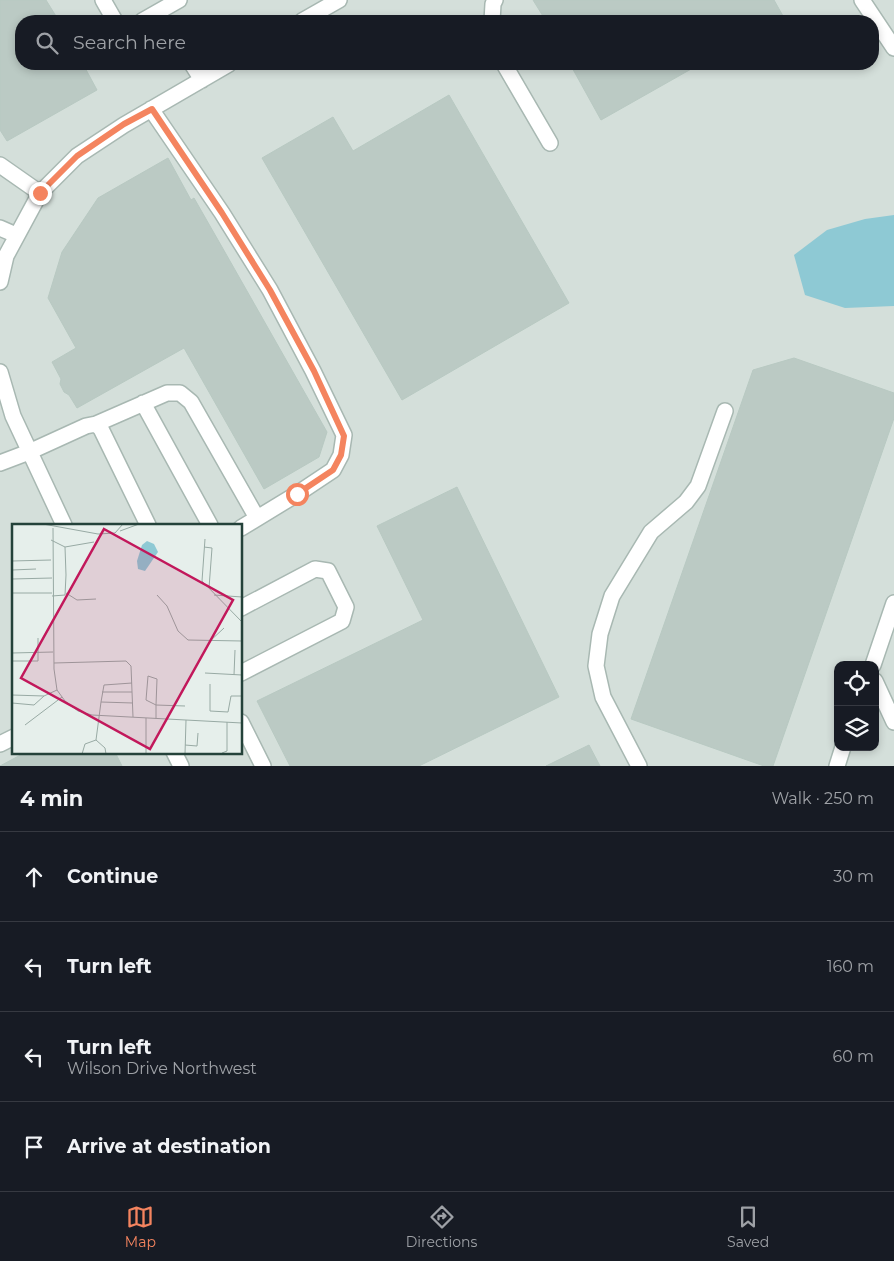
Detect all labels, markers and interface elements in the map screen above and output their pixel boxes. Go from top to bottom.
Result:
search box [15,15,879,70]
icon: search [33,29,61,57]
text: Search here [73,31,186,54]
route end [29,182,52,205]
route start [286,483,309,506]
inset map [12,524,242,754]
map controls [834,661,879,751]
button: locate [834,661,879,706]
button: layers [834,706,879,751]
text: 4 min [20,786,83,811]
text: Walk · 250 m [771,789,874,808]
icon: ahead [20,863,48,891]
text: Continue [67,865,158,888]
text: 30 m [833,867,874,886]
icon: left [20,953,48,981]
text: Turn left [67,955,152,978]
text: 160 m [827,957,874,976]
text: Turn left [67,1036,152,1059]
icon: left [20,1043,48,1071]
text: 60 m [832,1047,874,1066]
text: Wilson Drive Northwest [67,1059,257,1078]
icon: arrive [20,1133,48,1161]
text: Arrive at destination [67,1135,271,1158]
tab: Map [125,1203,156,1251]
tab: Directions [406,1203,477,1251]
tab: Saved [727,1203,769,1251]

